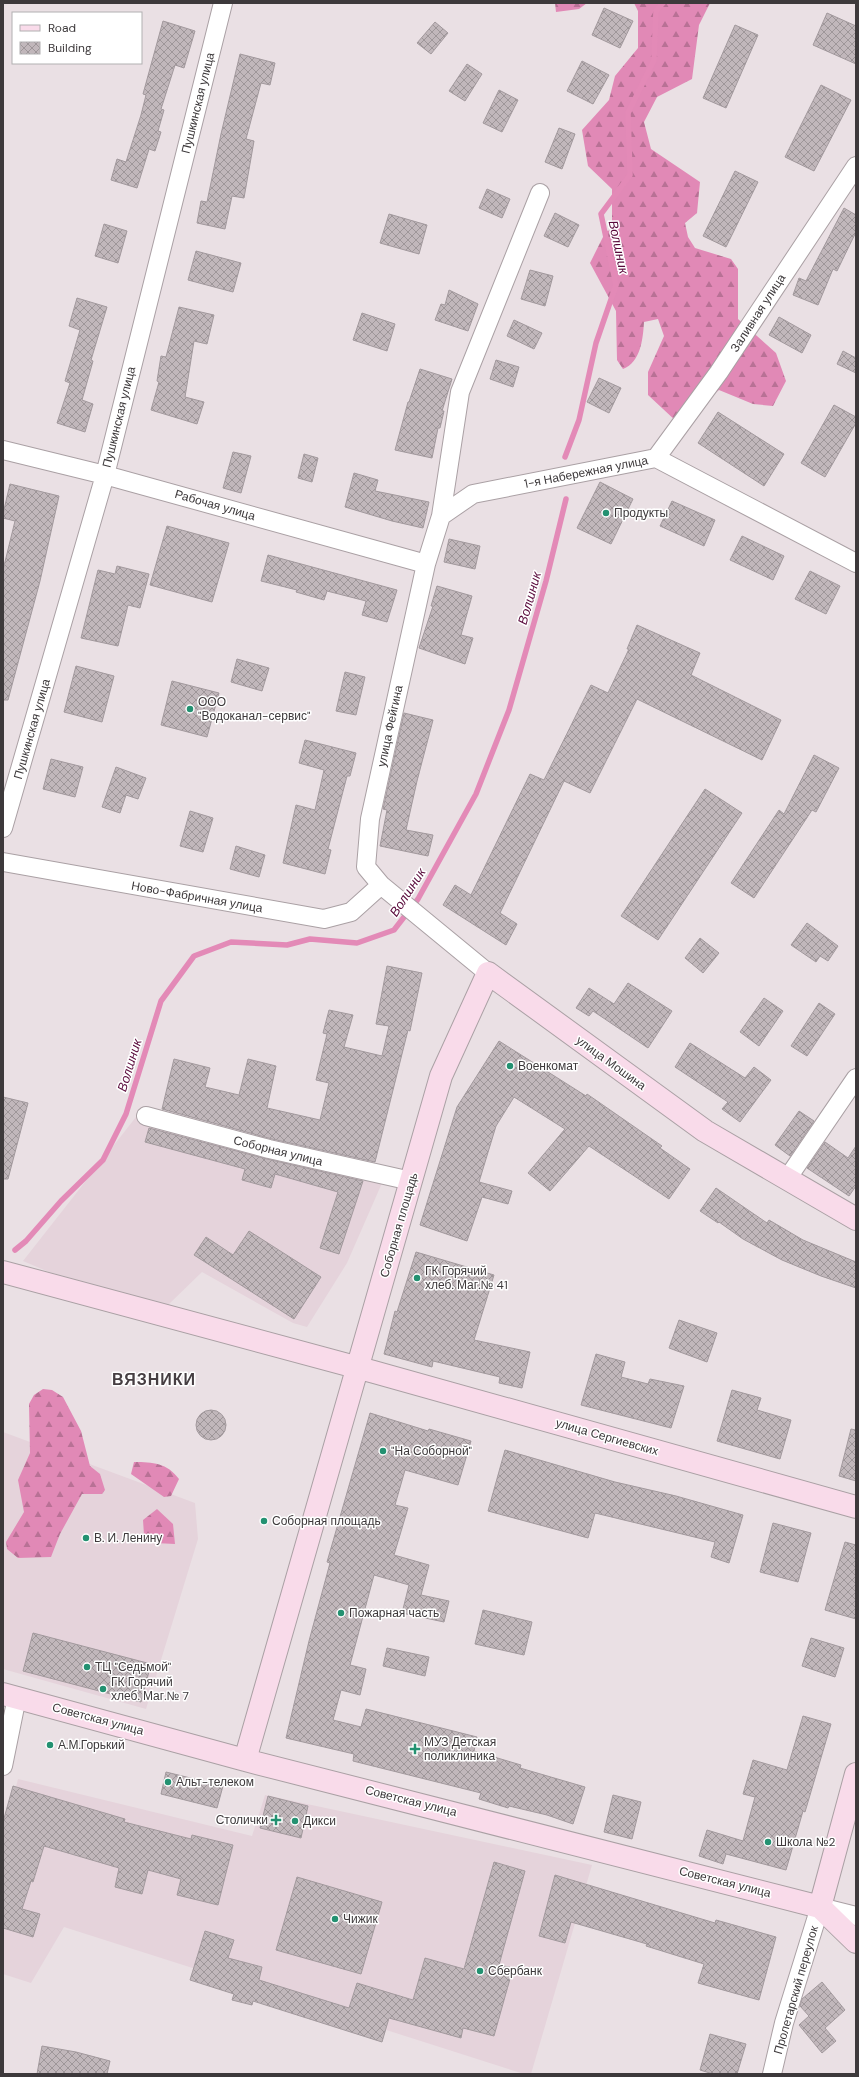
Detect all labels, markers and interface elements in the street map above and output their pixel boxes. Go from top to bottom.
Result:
legend [12,12,142,64]
text: Road [48,20,76,36]
text: Building [48,40,92,56]
street label: Пушкинская улица [178,50,218,155]
water label: Волшник [605,219,633,276]
street label: Заливная улица [727,271,789,355]
street label: Пушкинская улица [99,364,139,469]
street label: 1-я Набережная улица [523,452,650,492]
street label: Рабочая улица [173,486,257,524]
place label: Продукты [614,505,668,521]
marker: Продукты [601,508,611,518]
water label: Волшник [514,569,545,627]
street label: Пушкинская улица [10,677,54,781]
street label: улица Фейгина [374,683,407,768]
place label: ООО "Водоканал-сервис" [198,694,311,724]
marker: ООО "Водоканал-сервис" [185,704,195,714]
water label: Волшник [386,864,430,920]
street label: Ново-Фабричная улица [130,878,264,916]
street label: улица Мошина [573,1032,649,1094]
water label: Волшник [113,1036,146,1094]
place label: Военкомат [518,1058,579,1074]
marker: Военкомат [505,1061,515,1071]
street label: Соборная улица [232,1132,325,1170]
street label: Соборная площадь [376,1171,422,1279]
place label: ГК Горячий хлеб. Маг.№ 41 [425,1263,508,1293]
marker: ГК Горячий хлеб. Маг.№ 41 [412,1273,422,1283]
district label: ВЯЗНИКИ [112,1369,196,1390]
street label: улица Сергиевских [554,1415,660,1459]
place label: "На Соборной" [391,1443,473,1459]
marker: "На Соборной" [378,1446,388,1456]
place label: Соборная площадь [272,1513,381,1529]
marker: Соборная площадь [259,1516,269,1526]
place label: В. И. Ленину [94,1530,162,1546]
marker: В. И. Ленину [81,1533,91,1543]
place label: Пожарная часть [349,1605,439,1621]
marker: Пожарная часть [336,1608,346,1618]
place label: ТЦ "Седьмой" [95,1659,172,1675]
marker: ТЦ "Седьмой" [82,1662,92,1672]
place label: ГК Горячий хлеб. Маг.№ 7 [111,1674,189,1704]
marker: ГК Горячий хлеб. Маг.№ 7 [98,1684,108,1694]
street label: Советская улица [50,1699,146,1739]
place label: МУЗ Детская поликлиника [424,1734,496,1764]
place label: А.М.Горький [58,1737,125,1753]
marker: А.М.Горький [45,1740,55,1750]
marker: МУЗ Детская поликлиника [409,1743,421,1755]
place label: Альт-телеком [176,1774,254,1790]
marker: Альт-телеком [163,1777,173,1787]
street label: Советская улица [363,1782,459,1820]
place label: Столички [216,1812,268,1828]
place label: Дикси [303,1813,336,1829]
marker: Столички [271,1815,281,1825]
marker: Дикси [290,1816,300,1826]
place label: Школа №2 [776,1834,836,1850]
marker: Школа №2 [763,1837,773,1847]
street label: Советская улица [677,1863,773,1901]
place label: Чижик [343,1911,378,1927]
marker: Чижик [330,1914,340,1924]
street label: Пролетарский переулок [770,1923,822,2056]
place label: Сбербанк [488,1963,543,1979]
marker: Сбербанк [475,1966,485,1976]

